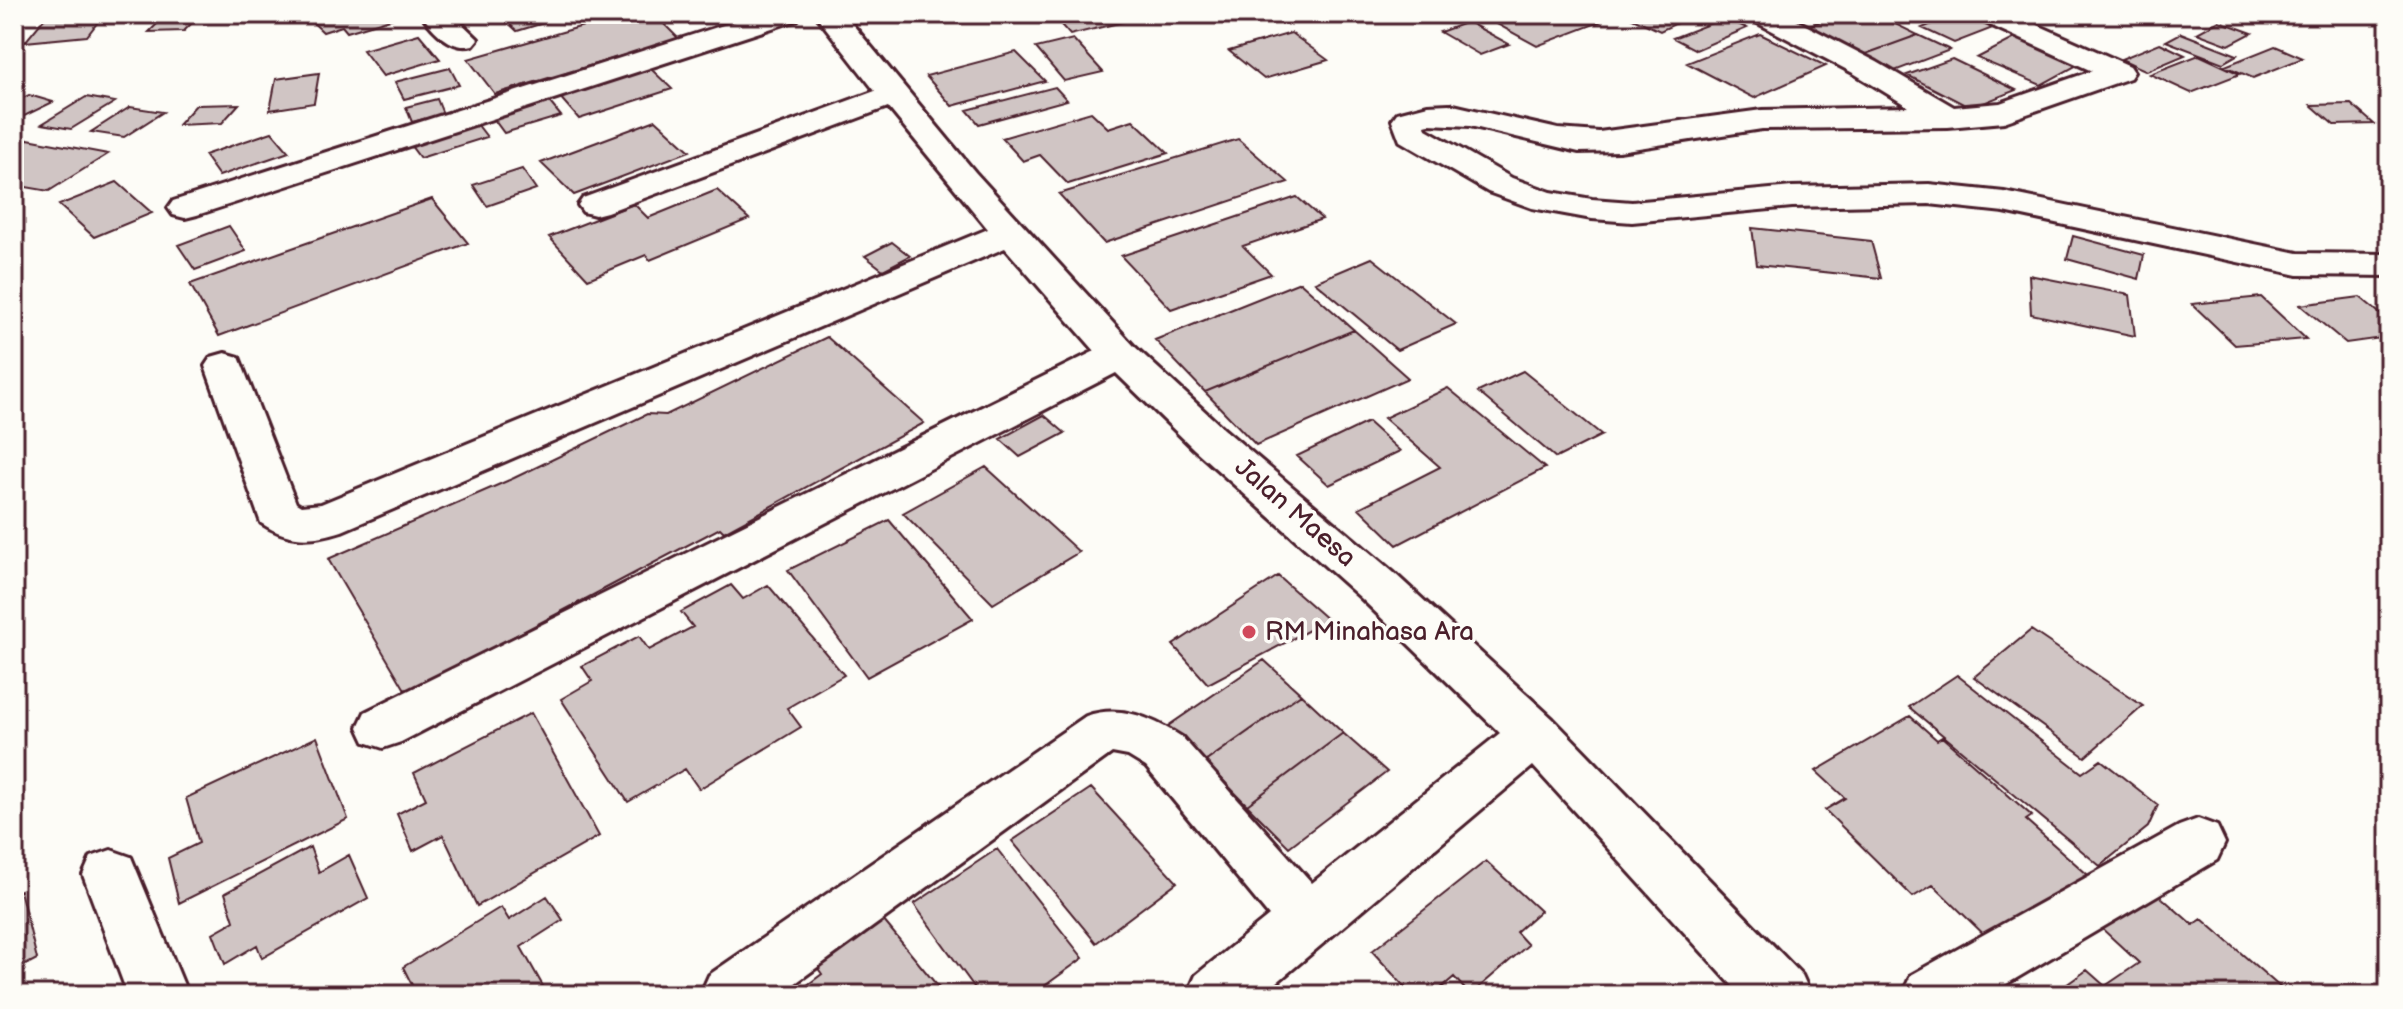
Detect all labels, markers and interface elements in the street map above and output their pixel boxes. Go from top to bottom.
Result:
street label: Jalan Maesa [1228,452,1362,574]
place label: RM Minahasa Ara [1265,617,1474,648]
marker: RM Minahasa Ara [1240,623,1258,641]

